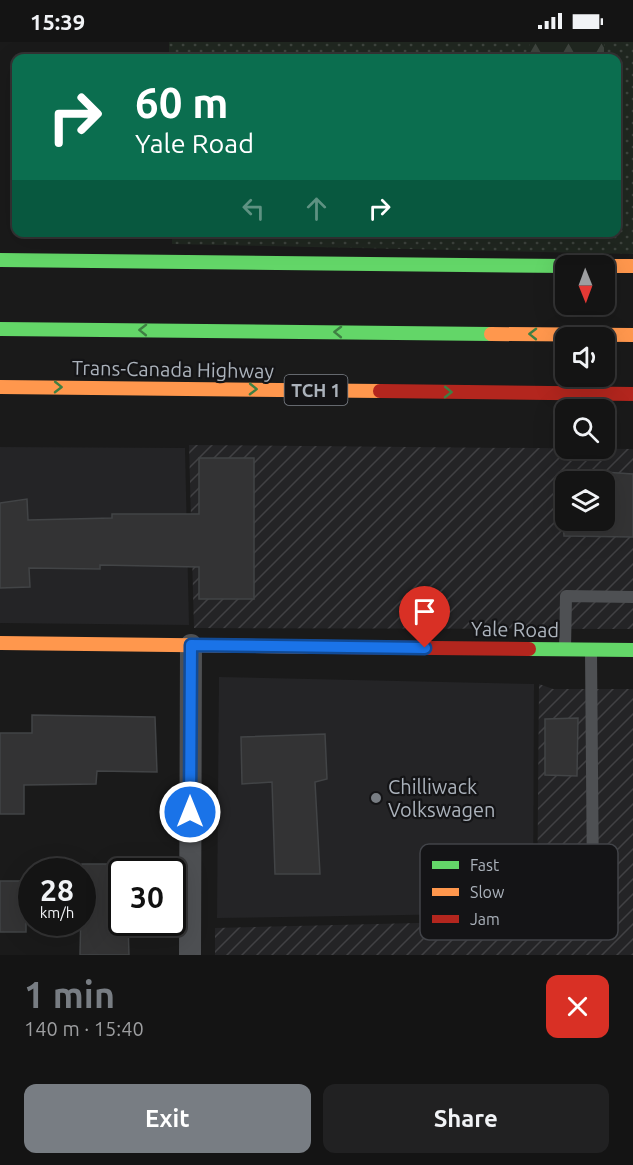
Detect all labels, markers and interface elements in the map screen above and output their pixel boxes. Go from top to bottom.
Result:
text: 15:39 [30,9,85,34]
icon: right [36,78,114,156]
text: 60 m [135,79,229,126]
text: Yale Road [135,128,254,158]
icon: left [237,192,270,225]
icon: ahead [300,192,333,225]
icon: right [363,192,396,225]
north arrow [555,255,615,315]
map controls [555,255,615,531]
one-way arrow [138,324,147,336]
one-way arrow [333,326,342,338]
button: sound [555,327,615,387]
one-way arrow [528,328,537,340]
street label: Trans-Canada Highway [72,356,275,382]
road number: TCH 1 [284,375,348,405]
one-way arrow [54,381,63,393]
one-way arrow [249,383,258,396]
one-way arrow [444,385,453,398]
button: search [555,399,615,459]
button: layers [555,471,615,531]
pin [399,586,450,648]
icon: arrive [408,595,441,628]
street label: Yale Road [471,617,559,641]
place label: Chilliwack Volkswagen [388,775,495,821]
position arrow [158,780,222,844]
marker: Chilliwack Volkswagen [369,791,383,805]
legend [420,844,618,940]
text: Fast [470,856,500,874]
speed limit sign: 30 [108,858,186,936]
text: 28 [40,873,74,907]
text: Slow [470,883,505,901]
text: km/h [40,904,74,921]
text: Jam [470,910,500,928]
text: 1 min [24,974,115,1015]
button: close [546,975,609,1038]
text: 140 m · 15:40 [24,1017,144,1040]
button: Exit [24,1084,311,1153]
button: Share [323,1084,609,1153]

